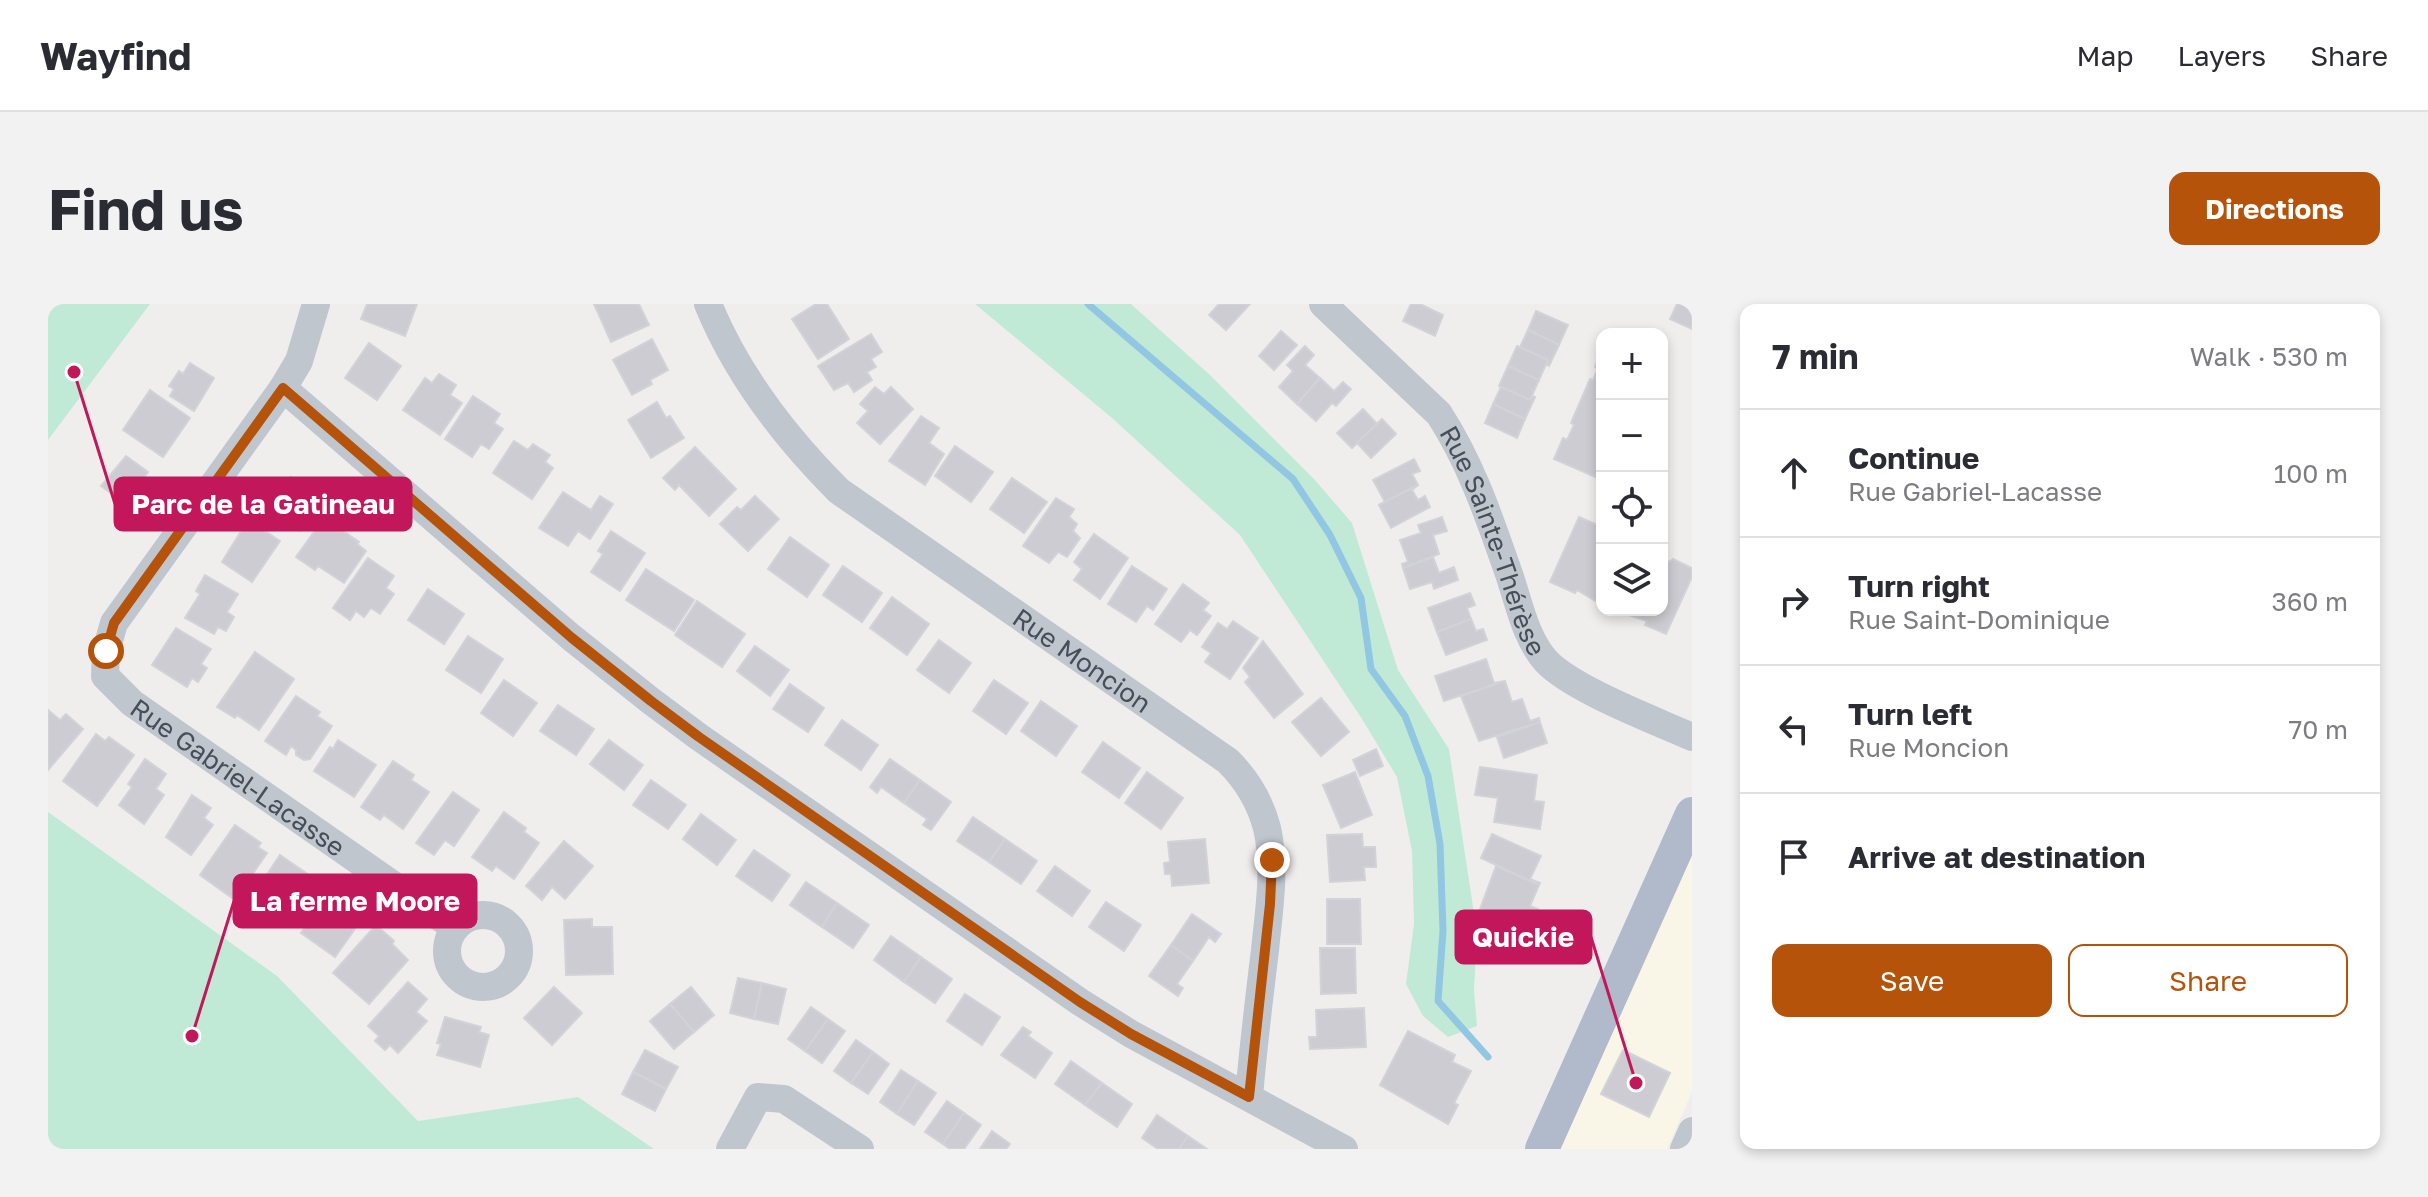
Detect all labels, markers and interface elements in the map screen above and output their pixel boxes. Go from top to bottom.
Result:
text: Wayfind [40,33,191,78]
text: Map [2076,39,2134,72]
text: Layers [2178,39,2266,72]
text: Share [2310,39,2388,72]
button: Directions [2169,172,2380,245]
text: Find us [48,175,244,242]
map controls [1596,328,1668,616]
button: + [1596,328,1668,400]
text: 7 min [1772,336,1859,376]
text: Walk · 530 m [2190,341,2348,372]
button: − [1596,400,1668,472]
street label: Rue Sainte-Thérèse [1434,420,1553,661]
text: Continue [1848,440,1979,476]
icon: ahead [1772,451,1816,495]
text: 100 m [2274,458,2348,489]
button: locate [1596,472,1668,544]
text: Rue Gabriel-Lacasse [1848,476,2102,507]
callout: Parc de la Gatineau [115,478,411,530]
text: Parc de la Gatineau [131,487,395,520]
button: layers [1596,544,1668,616]
text: Turn right [1848,568,1990,604]
icon: right [1772,579,1816,623]
text: 360 m [2271,586,2348,617]
street label: Rue Moncion [1007,601,1157,719]
text: Rue Saint-Dominique [1848,604,2110,635]
route start [88,633,124,669]
street label: Rue Gabriel-Lacasse [125,692,351,862]
text: Turn left [1848,696,1973,732]
icon: left [1772,707,1816,751]
text: 70 m [2289,714,2348,745]
text: Rue Moncion [1848,732,2009,763]
icon: arrive [1772,835,1816,879]
text: Arrive at destination [1848,839,2145,875]
route end [1254,842,1290,878]
callout: La ferme Moore [234,875,476,927]
text: La ferme Moore [250,884,460,917]
callout: Quickie [1456,911,1591,963]
text: Quickie [1472,920,1574,953]
button: Save [1772,944,2052,1017]
button: Share [2068,944,2348,1017]

